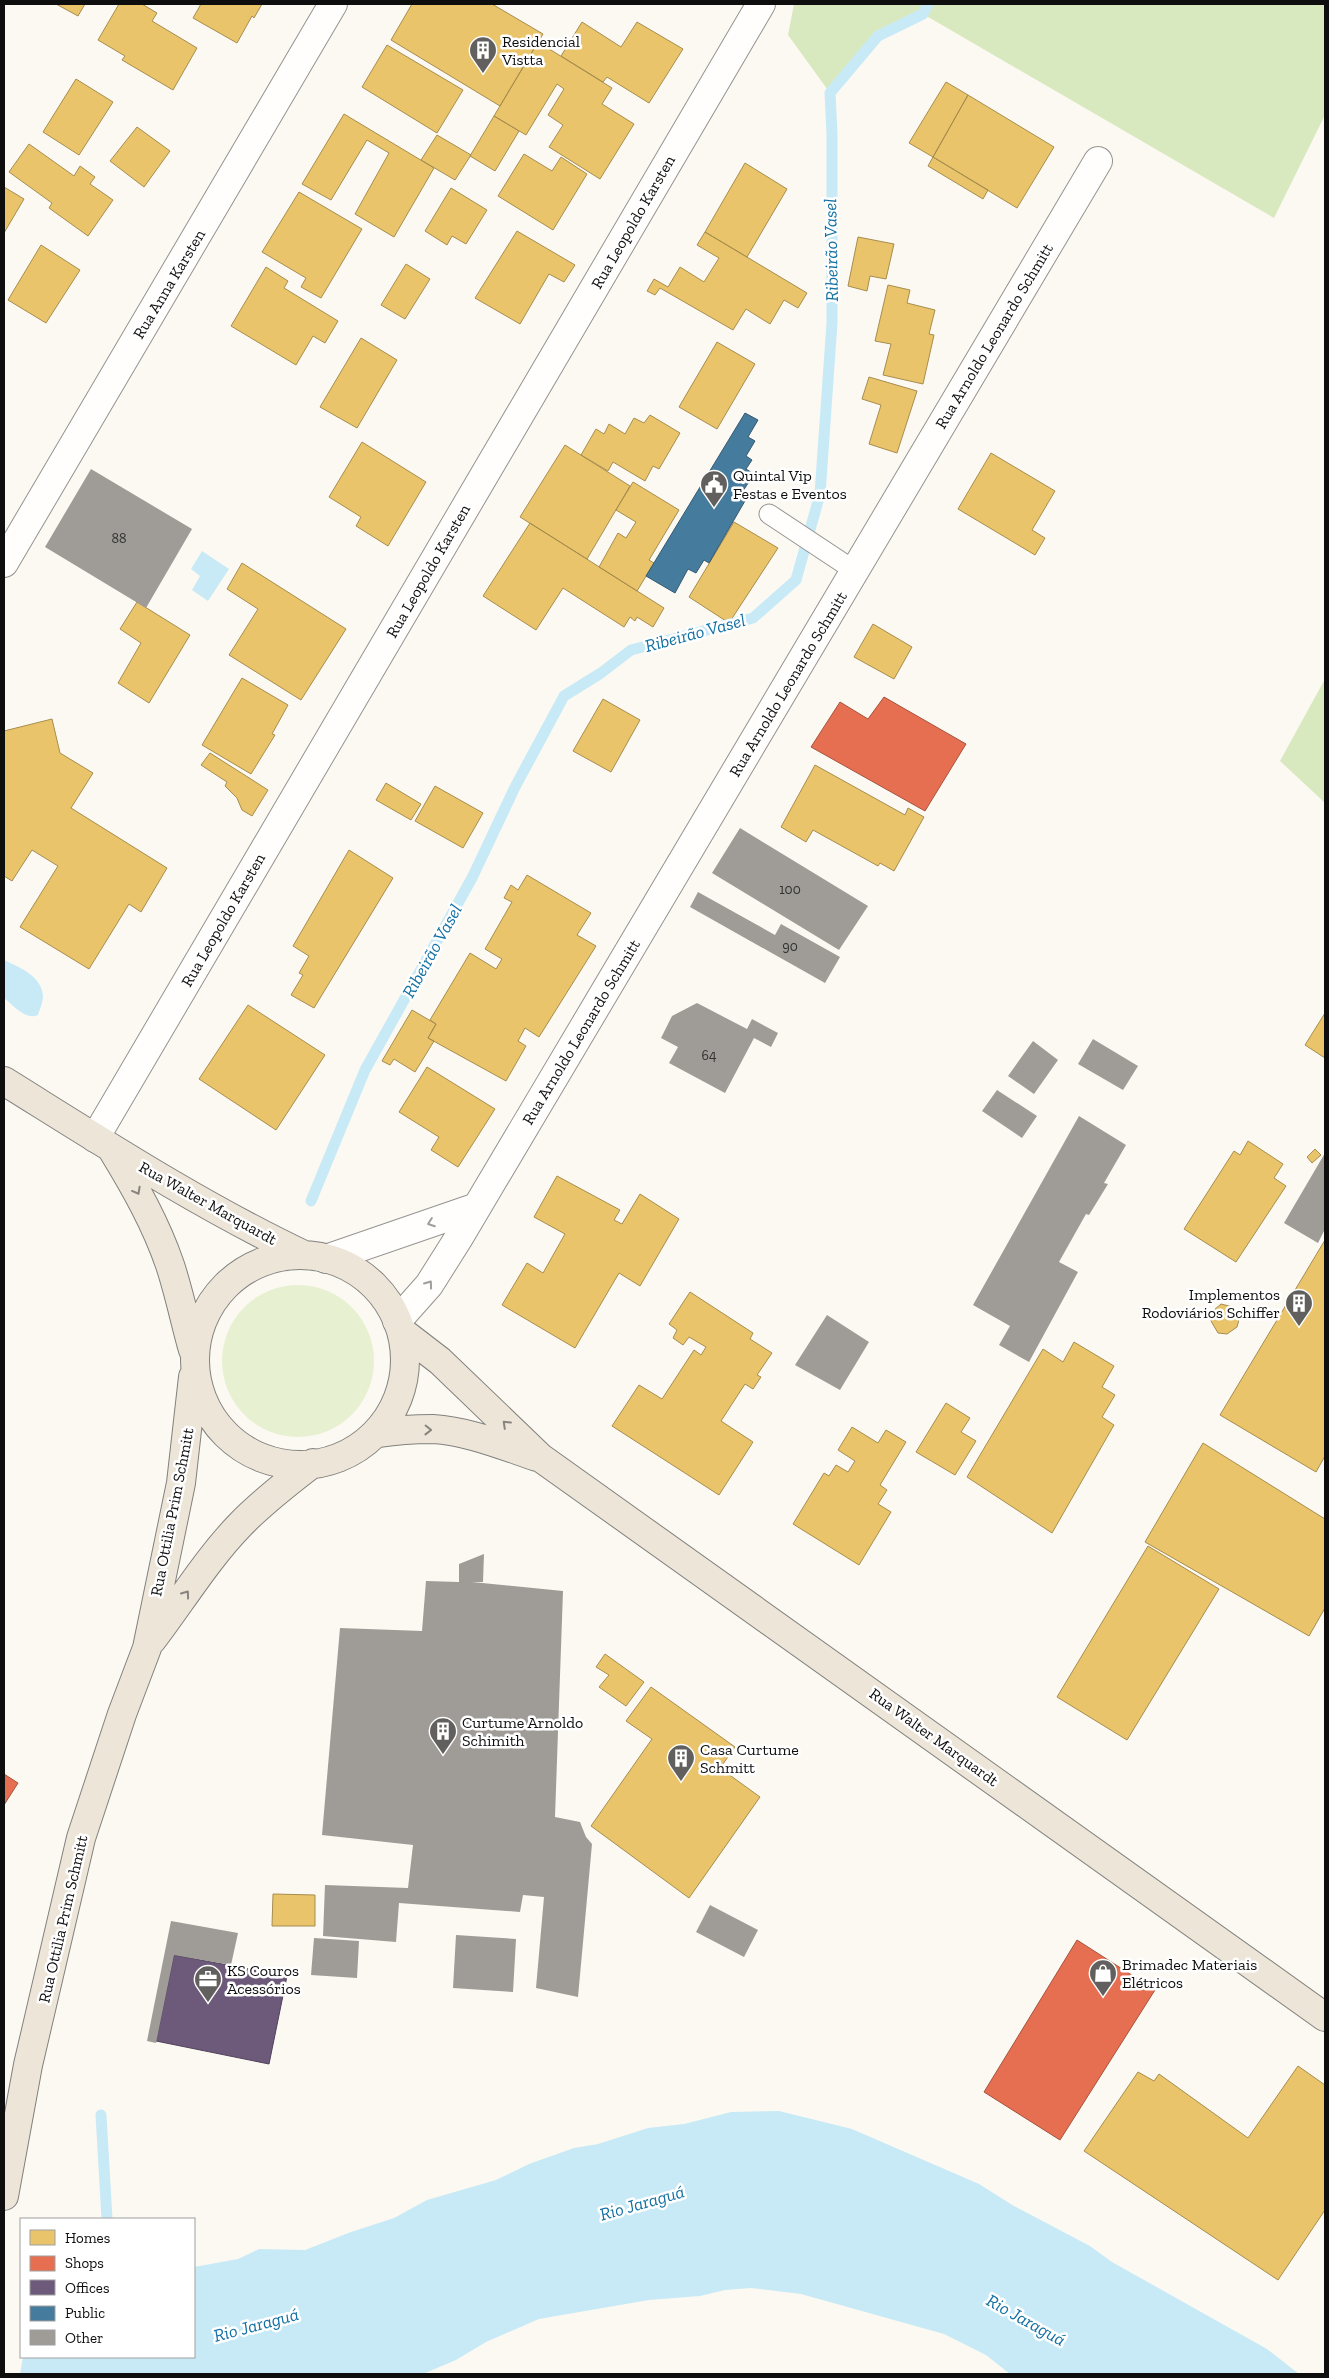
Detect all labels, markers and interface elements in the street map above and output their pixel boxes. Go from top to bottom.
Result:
place label: Residencial Vistta [501,32,580,69]
building icon: Residencial Vistta [468,35,498,74]
street label: Rua Leopoldo Karsten [587,151,679,292]
water label: Ribeirão Vasel [819,198,843,302]
street label: Rua Anna Karsten [129,225,210,342]
street label: Rua Arnoldo Leonardo Schmitt [931,240,1057,432]
place label: Quintal Vip Festas e Eventos [733,466,847,503]
public building icon: Quintal Vip Festas e Eventos [699,469,729,508]
street label: Rua Leopoldo Karsten [382,500,474,641]
house number: 88 [111,530,127,547]
street label: Rua Arnoldo Leonardo Schmitt [725,588,851,780]
water label: Ribeirão Vasel [642,609,748,657]
street label: Rua Leopoldo Karsten [177,849,269,990]
house number: 100 [779,881,801,898]
water label: Ribeirão Vasel [397,901,467,1001]
street label: Rua Arnoldo Leonardo Schmitt [518,936,644,1128]
house number: 90 [782,938,798,955]
house number: 64 [702,1047,717,1064]
street label: Rua Walter Marquardt [136,1157,280,1249]
one-way arrow [131,1186,141,1195]
one-way arrow [428,1217,436,1227]
one-way arrow [423,1280,432,1290]
place label: Implementos Rodoviários Schiffer [1142,1285,1280,1322]
building icon: Implementos Rodoviários Schiffer [1284,1288,1314,1327]
one-way arrow [503,1421,512,1430]
one-way arrow [424,1424,432,1435]
street label: Rua Ottilia Prim Schmitt [146,1426,198,1598]
one-way arrow [180,1590,189,1600]
street label: Rua Walter Marquardt [866,1684,1002,1790]
place label: Curtume Arnoldo Schimith [462,1713,583,1750]
building icon: Curtume Arnoldo Schimith [428,1716,458,1755]
place label: Casa Curtume Schmitt [700,1740,799,1777]
building icon: Casa Curtume Schmitt [666,1743,696,1782]
street label: Rua Ottilia Prim Schmitt [34,1833,92,2005]
place label: Brimadec Materiais Elétricos [1122,1955,1257,1992]
shop icon: Brimadec Materiais Elétricos [1088,1958,1118,1997]
place label: KS Couros Acessórios [227,1961,301,1998]
office icon: KS Couros Acessórios [193,1964,223,2003]
water label: Rio Jaraguá [597,2180,687,2226]
legend [20,2218,195,2358]
text: Homes [65,2229,110,2247]
text: Shops [65,2254,104,2272]
text: Offices [65,2279,109,2297]
water label: Rio Jaraguá [983,2289,1069,2351]
water label: Rio Jaraguá [211,2303,301,2347]
text: Public [65,2304,105,2322]
text: Other [65,2329,103,2347]

